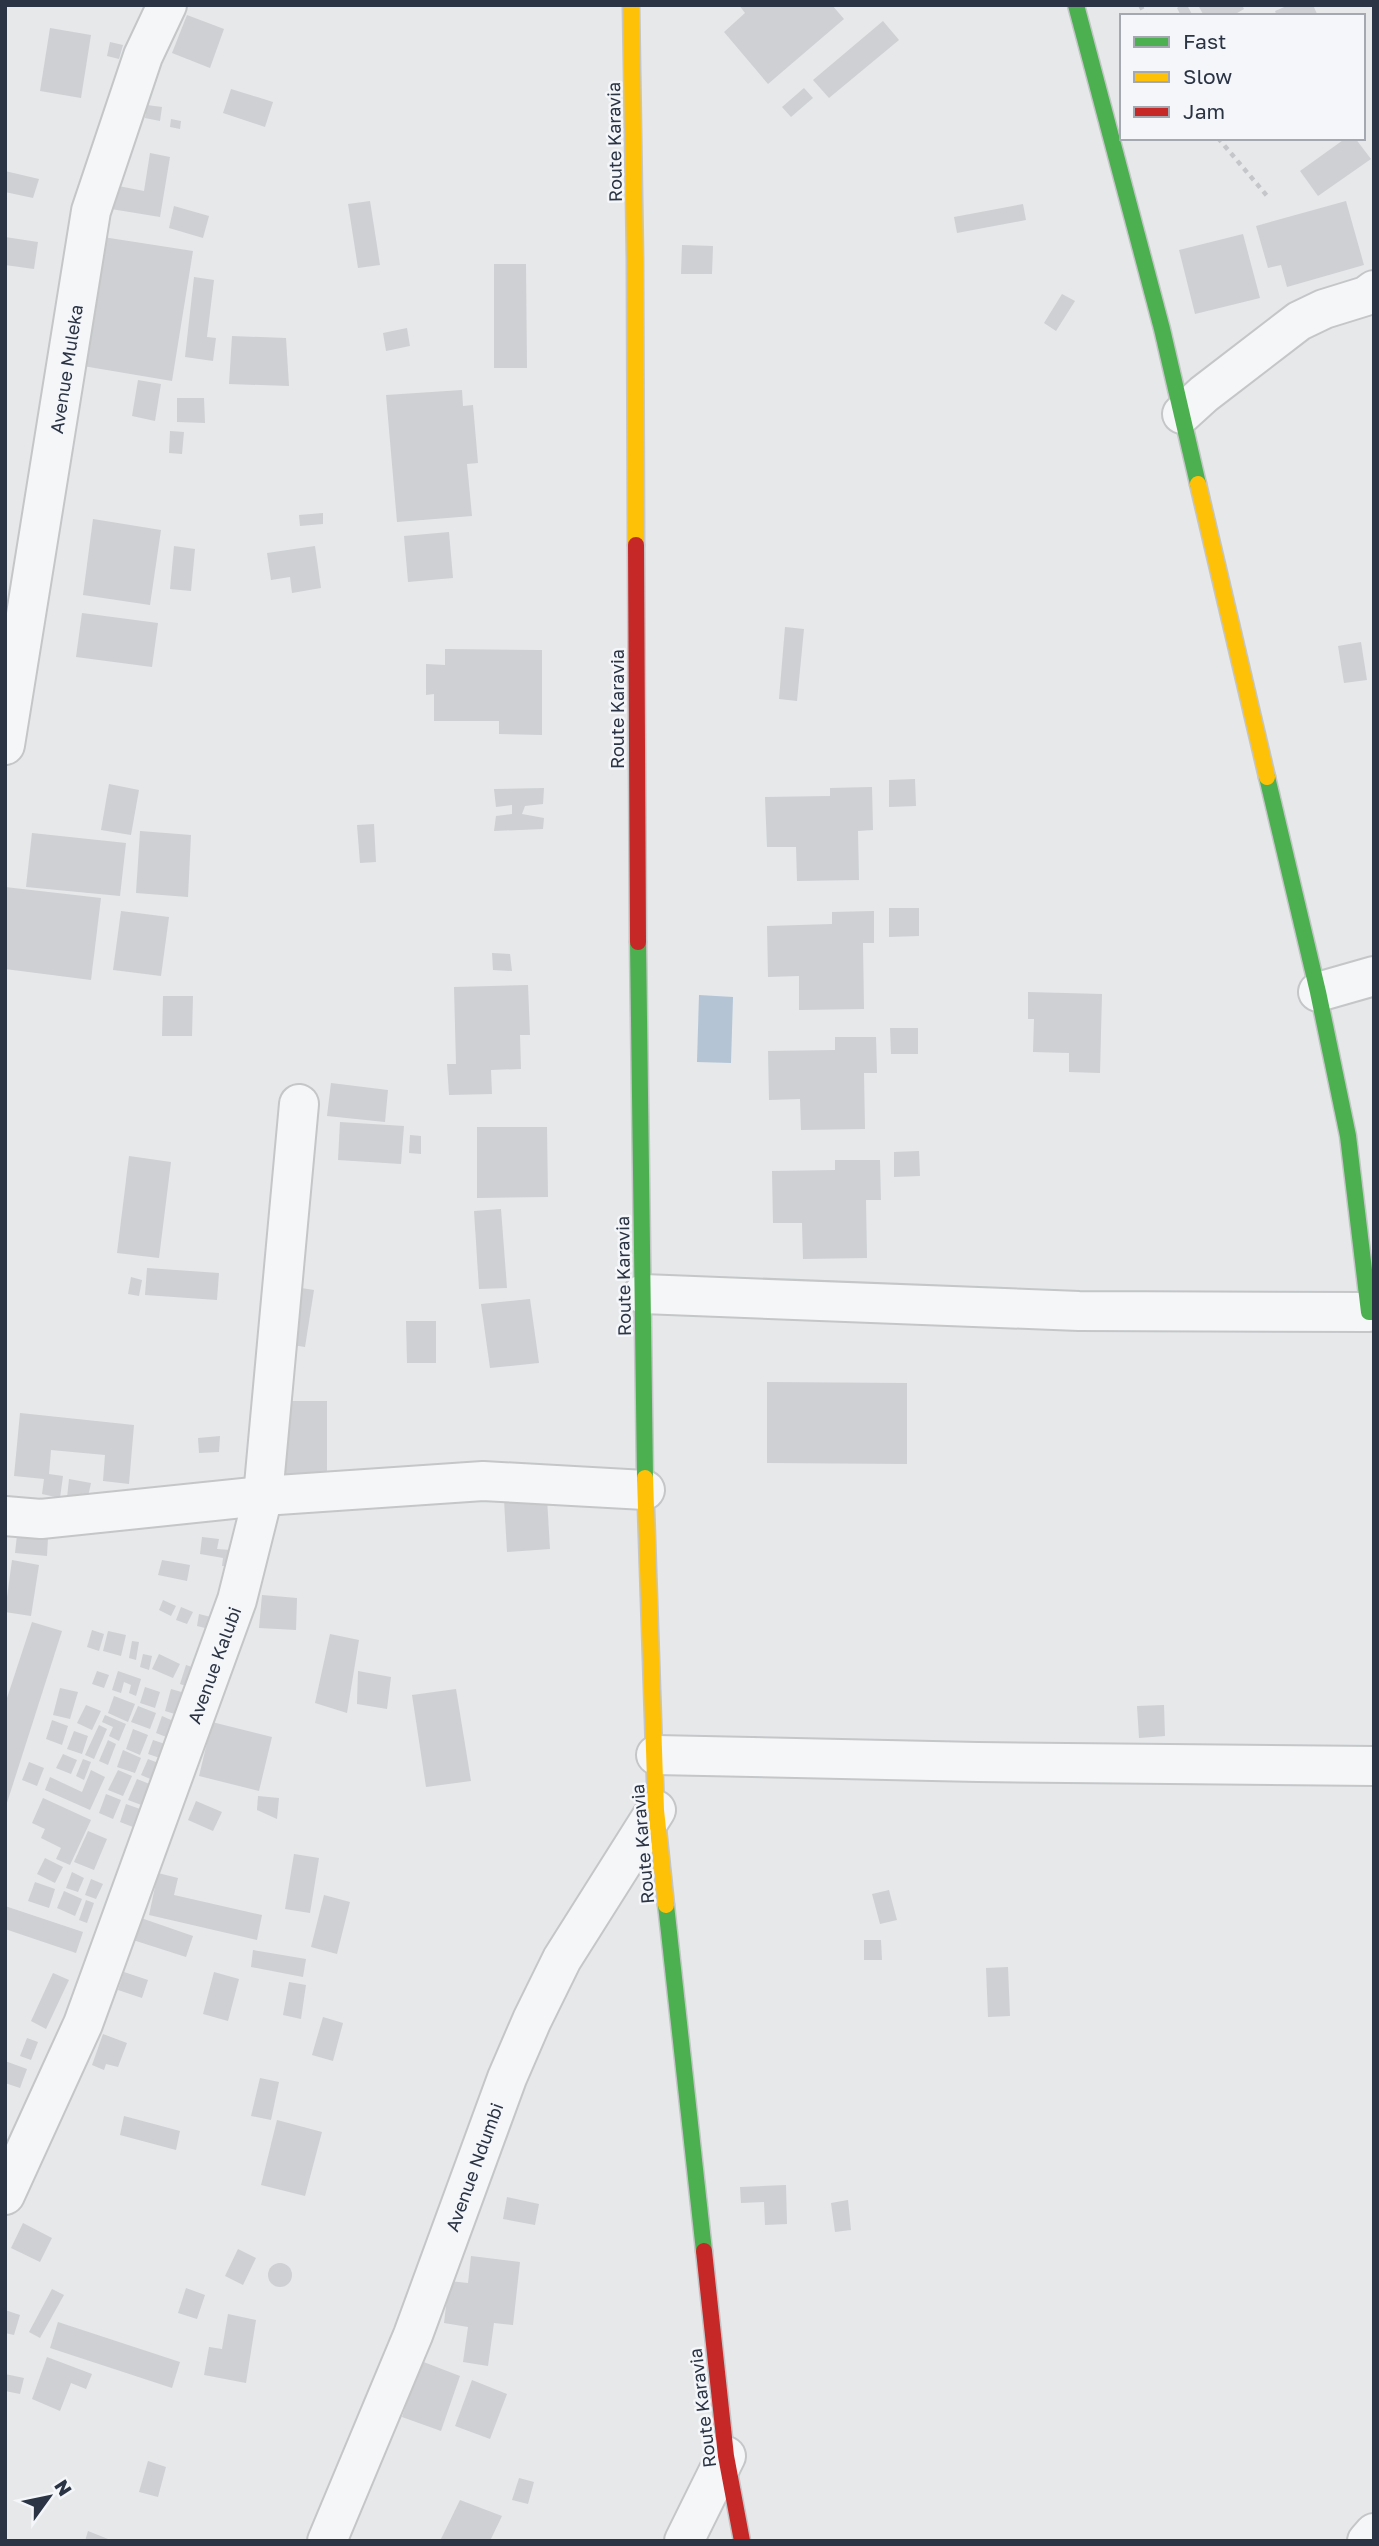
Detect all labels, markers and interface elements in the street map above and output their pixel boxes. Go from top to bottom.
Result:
legend [1120,14,1365,140]
text: Fast [1183,28,1226,54]
text: Slow [1183,63,1232,89]
street label: Route Karavia [602,82,626,202]
text: Jam [1183,98,1225,124]
street label: Avenue Muleka [45,303,87,435]
street label: Route Karavia [606,649,628,769]
street label: Route Karavia [611,1216,635,1336]
street label: Avenue Kalubi [183,1603,245,1727]
street label: Route Karavia [626,1783,658,1905]
street label: Avenue Ndumbi [440,2100,508,2234]
street label: Route Karavia [684,2347,720,2469]
north arrow [14,2462,84,2532]
text: N [50,2475,77,2500]

